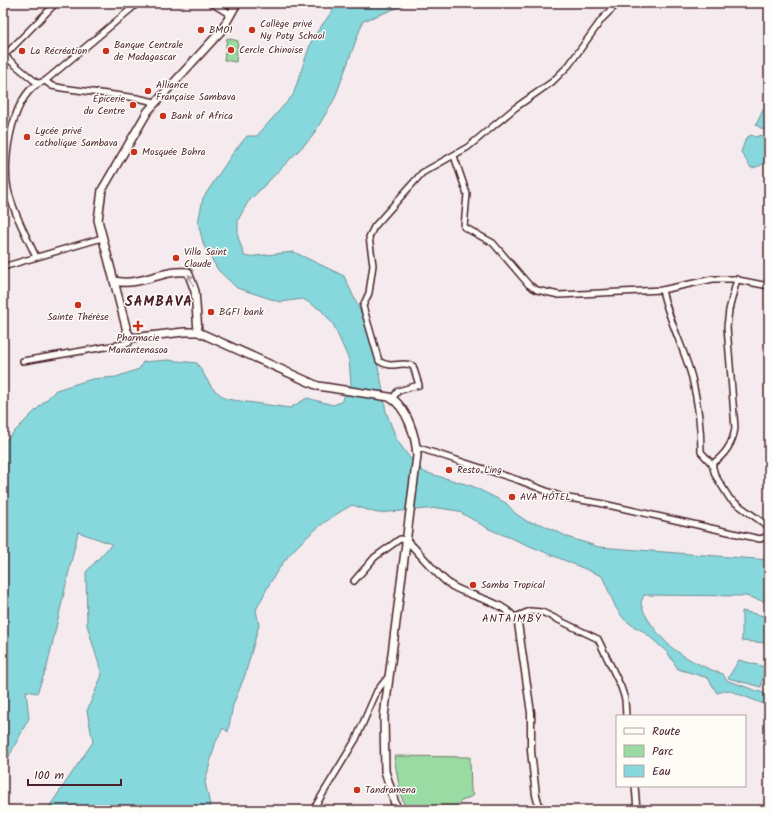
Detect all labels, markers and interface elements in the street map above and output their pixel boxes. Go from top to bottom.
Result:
place label: Collège privé Ny Poty School [260,16,325,44]
place label: BMOI [209,22,233,38]
marker: BMOI [196,25,206,35]
marker: Collège privé Ny Poty School [247,25,257,35]
place label: Banque Centrale de Madagascar [114,37,184,65]
place label: Cercle Chinoise [239,42,303,58]
place label: La Récréation [30,43,87,59]
marker: Cercle Chinoise [226,45,236,55]
marker: La Récréation [17,46,27,56]
marker: Banque Centrale de Madagascar [101,46,111,56]
place label: Alliance Française Sambava [156,77,236,105]
marker: Alliance Française Sambava [143,86,153,96]
place label: Épicerie du Centre [84,91,125,119]
marker: Épicerie du Centre [128,100,138,110]
place label: Bank of Africa [171,108,233,124]
marker: Bank of Africa [158,111,168,121]
place label: Lycée privé catholique Sambava [35,123,118,151]
marker: Lycée privé catholique Sambava [22,132,32,142]
place label: Mosquée Bohra [142,144,206,160]
marker: Mosquée Bohra [129,147,139,157]
place label: Villa Saint Claude [184,244,227,272]
marker: Villa Saint Claude [171,253,181,263]
one-way arrow [187,275,194,287]
district label: SAMBAVA [125,291,193,313]
marker: Sainte Thérèse [73,300,83,310]
place label: BGFI bank [219,304,264,320]
marker: BGFI bank [206,307,216,317]
place label: Sainte Thérèse [47,309,109,325]
marker: Pharmacie Manantenasoa [133,321,143,331]
place label: Pharmacie Manantenasoa [108,330,168,358]
place label: Resto Ling [457,462,502,478]
marker: Resto Ling [444,465,454,475]
place label: AVA HÖTEL [520,489,571,505]
marker: AVA HÖTEL [507,492,517,502]
place label: Samba Tropical [481,577,545,593]
marker: Samba Tropical [468,580,478,590]
district label: ANTAIMBY [482,610,542,628]
legend [616,715,746,787]
text: Route [652,722,681,741]
text: Parc [652,742,673,761]
scale bar [28,761,121,787]
text: Eau [652,762,671,781]
text: 100 m [34,766,65,785]
place label: Tandramena [365,782,416,798]
marker: Tandramena [352,785,362,795]

